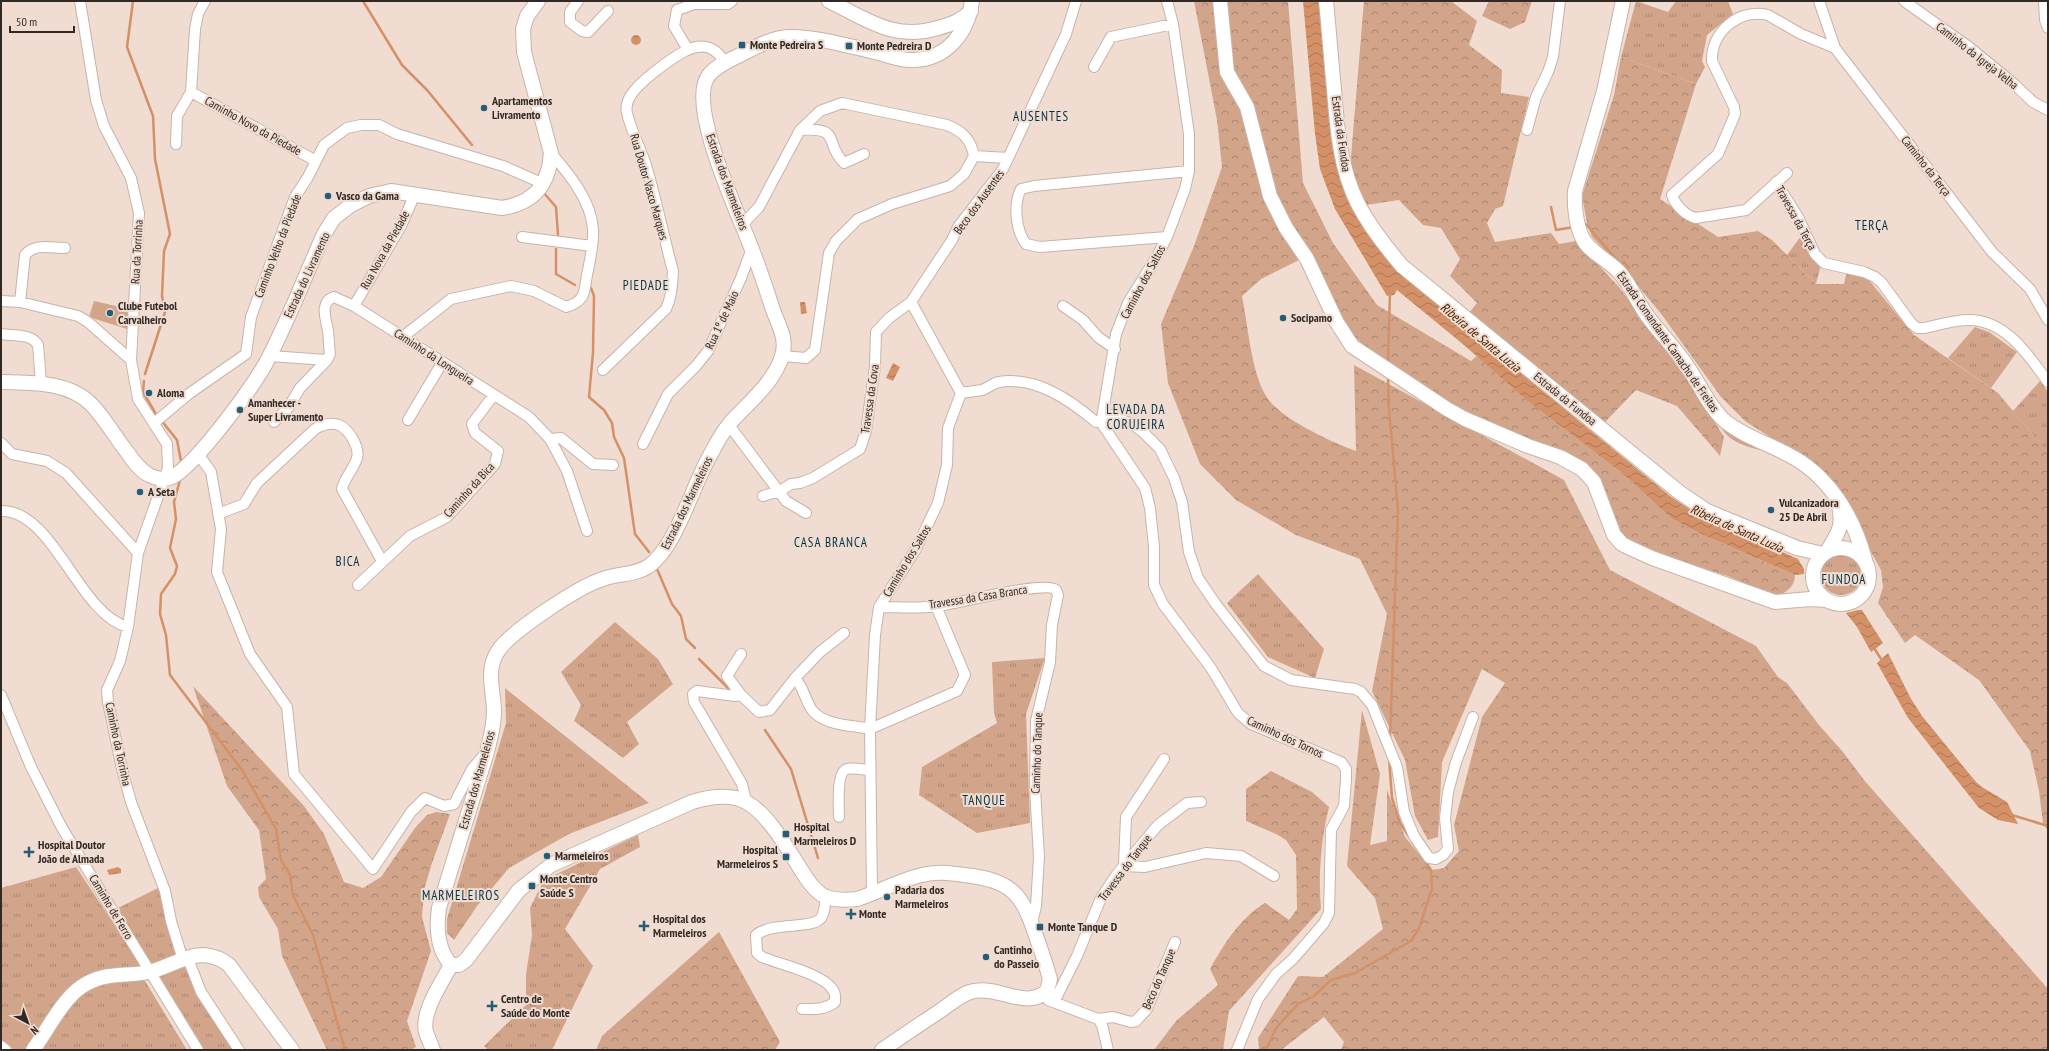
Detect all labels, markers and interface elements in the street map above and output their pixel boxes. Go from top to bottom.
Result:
scale bar [10,8,74,34]
text: 50 m [16,14,37,29]
street label: Caminho da Igreja Velha [1933,19,2021,92]
place label: Monte Pedreira S [750,37,823,52]
place label: Monte Pedreira D [857,38,932,53]
marker: Monte Pedreira S [737,40,747,50]
marker: Monte Pedreira D [844,41,854,51]
street label: Caminho Novo da Piedade [202,93,304,158]
place label: Apartamentos Livramento [491,93,552,122]
street label: Estrada da Fundoa [1329,95,1354,173]
marker: Apartamentos Livramento [479,103,489,113]
district label: AUSENTES [1013,108,1069,125]
street label: Rua Doutor Vasco Marques [627,132,672,242]
street label: Estrada dos Marmeleiros [703,132,752,232]
street label: Caminho da Terça [1898,133,1955,199]
street label: Beco dos Ausentes [950,166,1007,237]
street label: Travessa da Terça [1773,183,1820,253]
place label: Vasco da Gama [335,188,399,203]
marker: Vasco da Gama [323,191,333,201]
street label: Caminho Velho da Piedade [251,192,304,300]
street label: Rua Nova da Piedade [357,208,412,292]
district label: TERÇA [1855,217,1889,234]
street label: Rua da Torrinha [127,219,146,285]
street label: Estrada do Livramento [280,230,333,320]
street label: Caminho dos Saltos [1117,242,1168,321]
street label: Estrada Comandante Camacho de Freitas [1614,269,1723,415]
district label: PIEDADE [623,277,669,294]
street label: Rua 1º de Maio [701,288,742,352]
place label: Clube Futebol Carvalheiro [118,298,177,327]
water label: Ribeira de Santa Luzia [1437,299,1525,376]
marker: Clube Futebol Carvalheiro [105,308,115,318]
place label: Socipamo [1291,310,1333,325]
marker: Socipamo [1278,313,1288,323]
street label: Caminho da Longueira [391,325,477,388]
street label: Travessa da Cova [857,363,882,435]
street label: Estrada da Fundoa [1531,369,1600,429]
place label: Aloma [156,385,184,400]
marker: Aloma [144,388,154,398]
place label: Amanhecer - Super Livramento [247,395,324,424]
district label: LEVADA DA CORUJEIRA [1106,401,1166,433]
marker: Amanhecer - Super Livramento [235,405,245,415]
street label: Estrada dos Marmeleiros [658,454,716,552]
street label: Caminho da Bica [440,459,497,520]
place label: A Seta [147,484,175,499]
marker: A Seta [135,487,145,497]
place label: Vulcanizadora 25 De Abril [1778,495,1839,524]
water label: Ribeira de Santa Luzia [1688,500,1787,557]
marker: Vulcanizadora 25 De Abril [1766,505,1776,515]
street label: Caminho dos Saltos [879,522,934,599]
district label: CASA BRANCA [794,534,868,551]
district label: BICA [336,553,360,570]
district label: FUNDOA [1822,571,1866,588]
street label: Travessa da Casa Branca [928,581,1029,612]
street label: Caminho da Torrinha [102,701,135,787]
street label: Caminho do Tanque [1028,712,1045,794]
street label: Caminho dos Tornos [1245,712,1326,761]
street label: Estrada dos Marmeleiros [455,729,498,831]
district label: TANQUE [962,792,1006,809]
place label: Hospital Marmeleiros D [794,819,857,848]
marker: Hospital Marmeleiros D [781,829,791,839]
street label: Travessa do Tanque [1095,831,1155,904]
place label: Hospital Doutor João de Almada [37,837,106,866]
place label: Hospital Marmeleiros S [717,842,778,871]
marker: Hospital Doutor João de Almada [23,846,35,858]
place label: Marmeleiros [555,848,608,863]
marker: Marmeleiros [542,851,552,861]
marker: Hospital Marmeleiros S [781,852,791,862]
place label: Monte Centro Saúde S [540,871,598,900]
street label: Caminho de Ferro [86,872,137,942]
marker: Monte Centro Saúde S [527,881,537,891]
place label: Padaria dos Marmeleiros [895,882,948,911]
district label: MARMELEIROS [422,887,500,904]
marker: Padaria dos Marmeleiros [882,892,892,902]
place label: Monte [859,906,886,921]
marker: Monte [846,909,856,919]
place label: Hospital dos Marmeleiros [653,911,706,940]
place label: Monte Tanque D [1048,919,1118,934]
marker: Hospital dos Marmeleiros [638,920,650,932]
marker: Monte Tanque D [1035,922,1045,932]
place label: Cantinho do Passeio [994,942,1040,971]
street label: Beco do Tanque [1139,946,1179,1011]
marker: Cantinho do Passeio [981,952,991,962]
place label: Centro de Saúde do Monte [501,991,570,1020]
marker: Centro de Saúde do Monte [486,1000,498,1012]
north arrow [8,1003,48,1043]
text: N [28,1023,41,1038]

